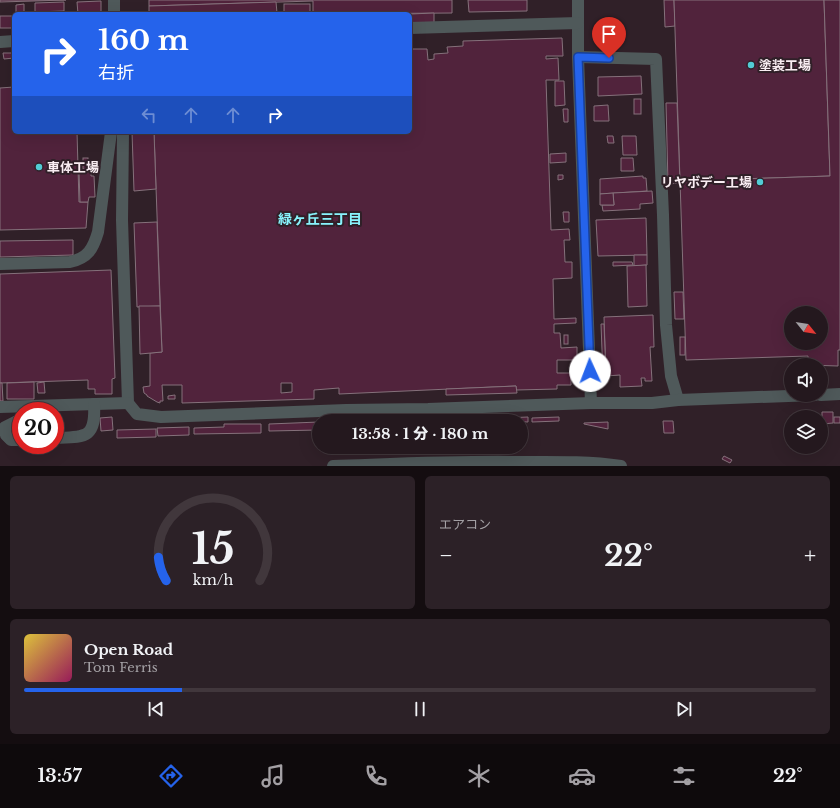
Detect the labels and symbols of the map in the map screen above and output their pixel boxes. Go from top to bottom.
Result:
pin [592,17,626,58]
place label: 塗装工場 [759,57,811,74]
marker: 塗装工場 [746,60,756,70]
place label: 車体工場 [47,159,99,176]
marker: 車体工場 [34,162,44,172]
place label: リヤボデー工場 [661,174,752,191]
marker: リヤボデー工場 [755,177,765,187]
district label: 緑ヶ丘三丁目 [278,210,362,228]
north arrow [784,306,828,350]
position arrow [569,350,611,392]
speed limit sign: 20 [12,402,64,454]

